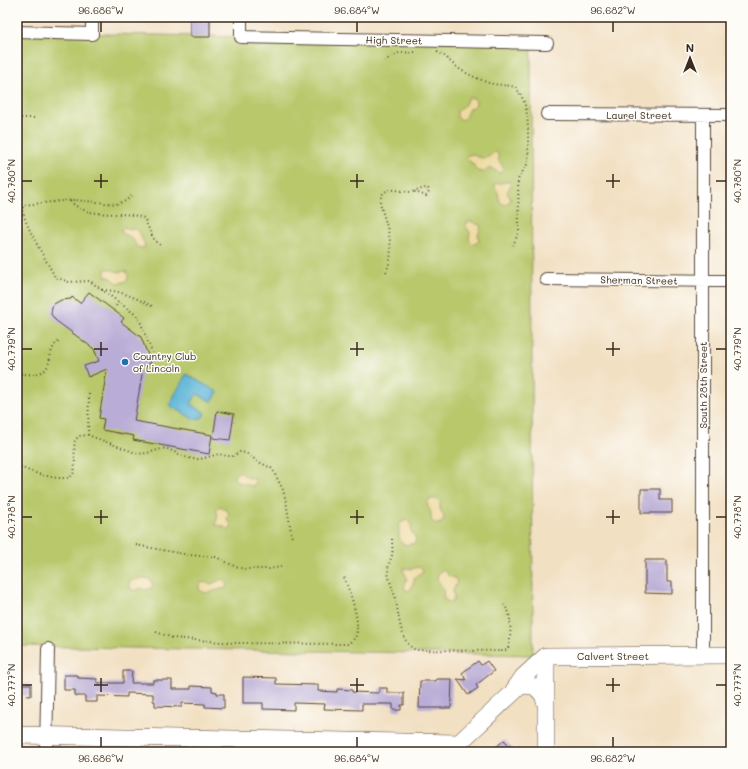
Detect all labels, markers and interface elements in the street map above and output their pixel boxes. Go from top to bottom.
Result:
text: 96.686°W [78,3,124,17]
text: 96.684°W [334,3,380,17]
text: 96.682°W [590,3,636,17]
street label: High Street [366,33,422,47]
north arrow [670,38,710,78]
text: N [686,40,694,55]
street label: Laurel Street [606,108,672,122]
text: 40.780°N [4,159,18,203]
text: 40.780°N [730,159,744,203]
street label: Sherman Street [600,272,678,288]
text: 40.779°N [4,327,18,371]
text: 40.779°N [730,327,744,371]
street label: South 28th Street [696,342,710,428]
place label: Country Club of Lincoln [133,349,196,375]
marker: Country Club of Lincoln [120,357,130,367]
text: 40.778°N [4,495,18,539]
text: 40.778°N [730,495,744,539]
street label: Calvert Street [577,649,649,663]
text: 40.777°N [4,664,18,706]
text: 40.777°N [730,664,744,706]
text: 96.686°W [78,751,124,765]
text: 96.684°W [334,751,380,765]
text: 96.682°W [590,751,636,765]

